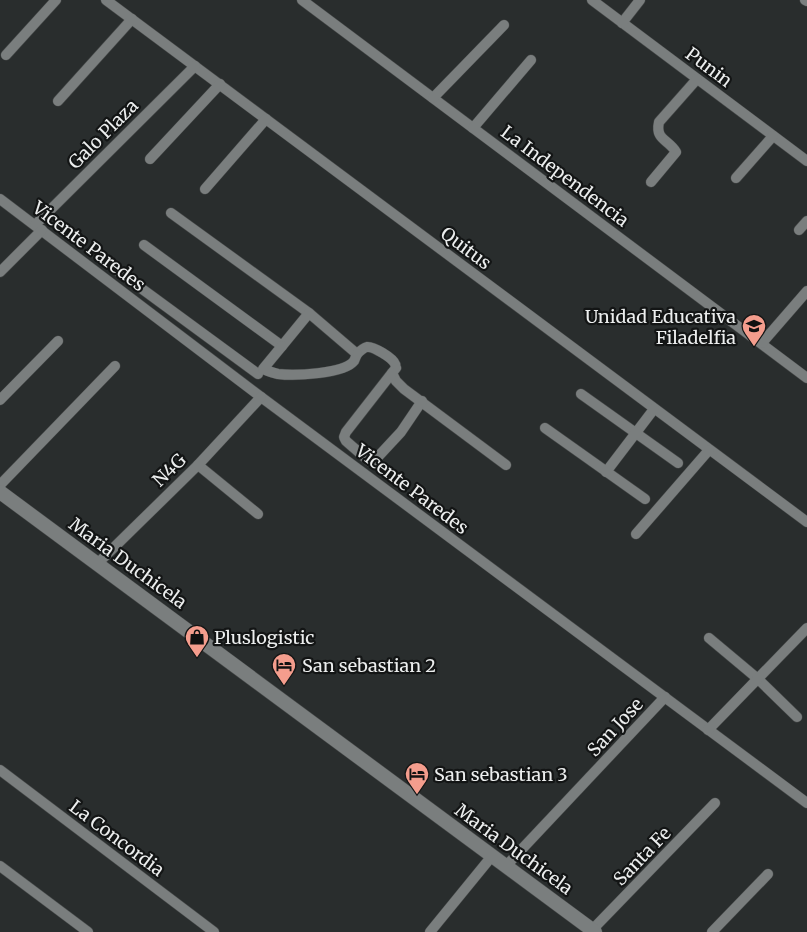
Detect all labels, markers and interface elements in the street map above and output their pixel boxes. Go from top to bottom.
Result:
street label: Punin [681,42,737,92]
street label: Galo Plaza [63,94,143,174]
street label: La Independencia [497,120,634,232]
street label: Vicente Paredes [27,195,150,296]
street label: Quitus [436,222,496,275]
place label: Unidad Educativa Filadelfia [585,305,736,349]
school or university icon: Unidad Educativa Filadelfia [741,313,767,347]
street label: Vicente Paredes [350,438,473,539]
street label: N4G [147,449,191,491]
street label: Maria Duchicela [64,512,192,614]
shop icon: Pluslogistic [184,624,210,658]
place label: Pluslogistic [214,626,314,649]
hotel icon: San sebastian 2 [271,652,297,686]
place label: San sebastian 2 [302,654,436,677]
street label: San Jose [582,693,648,761]
hotel icon: San sebastian 3 [404,761,430,795]
place label: San sebastian 3 [434,763,568,786]
street label: La Concordia [65,795,169,881]
street label: Maria Duchicela [450,798,578,900]
street label: Santa Fe [608,822,676,890]

